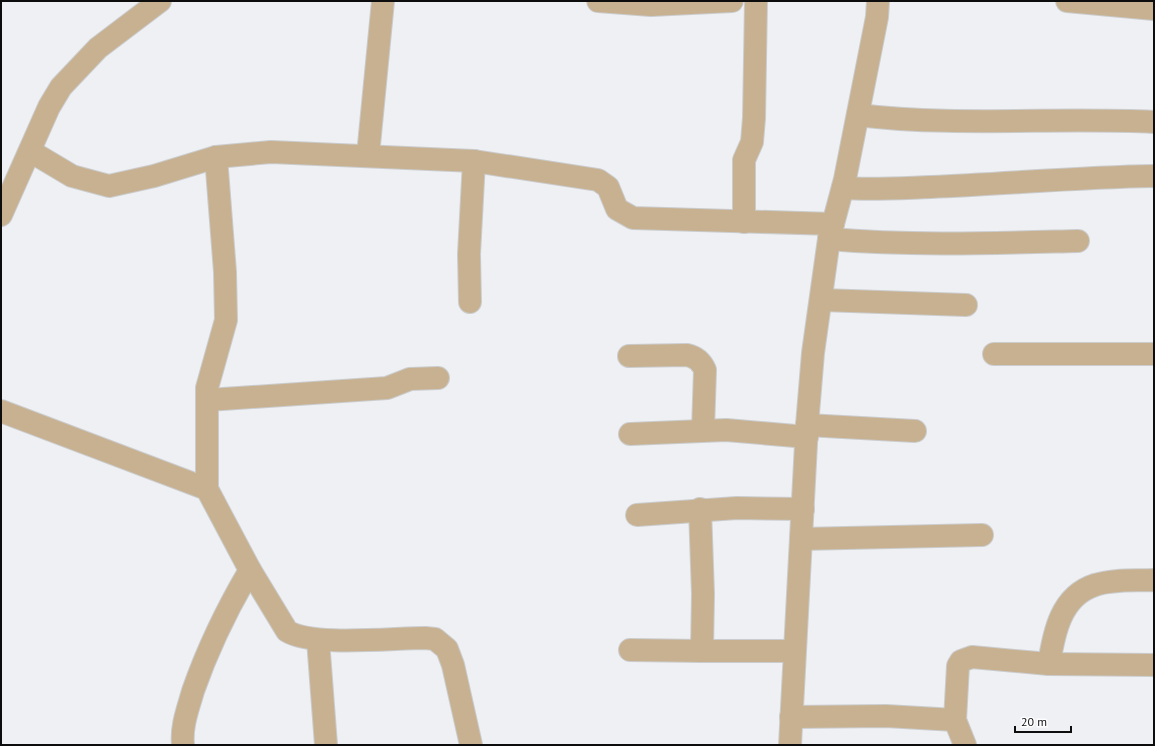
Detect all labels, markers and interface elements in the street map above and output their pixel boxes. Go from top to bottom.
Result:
scale bar [1015,708,1071,734]
text: 20 m [1021,714,1047,729]

